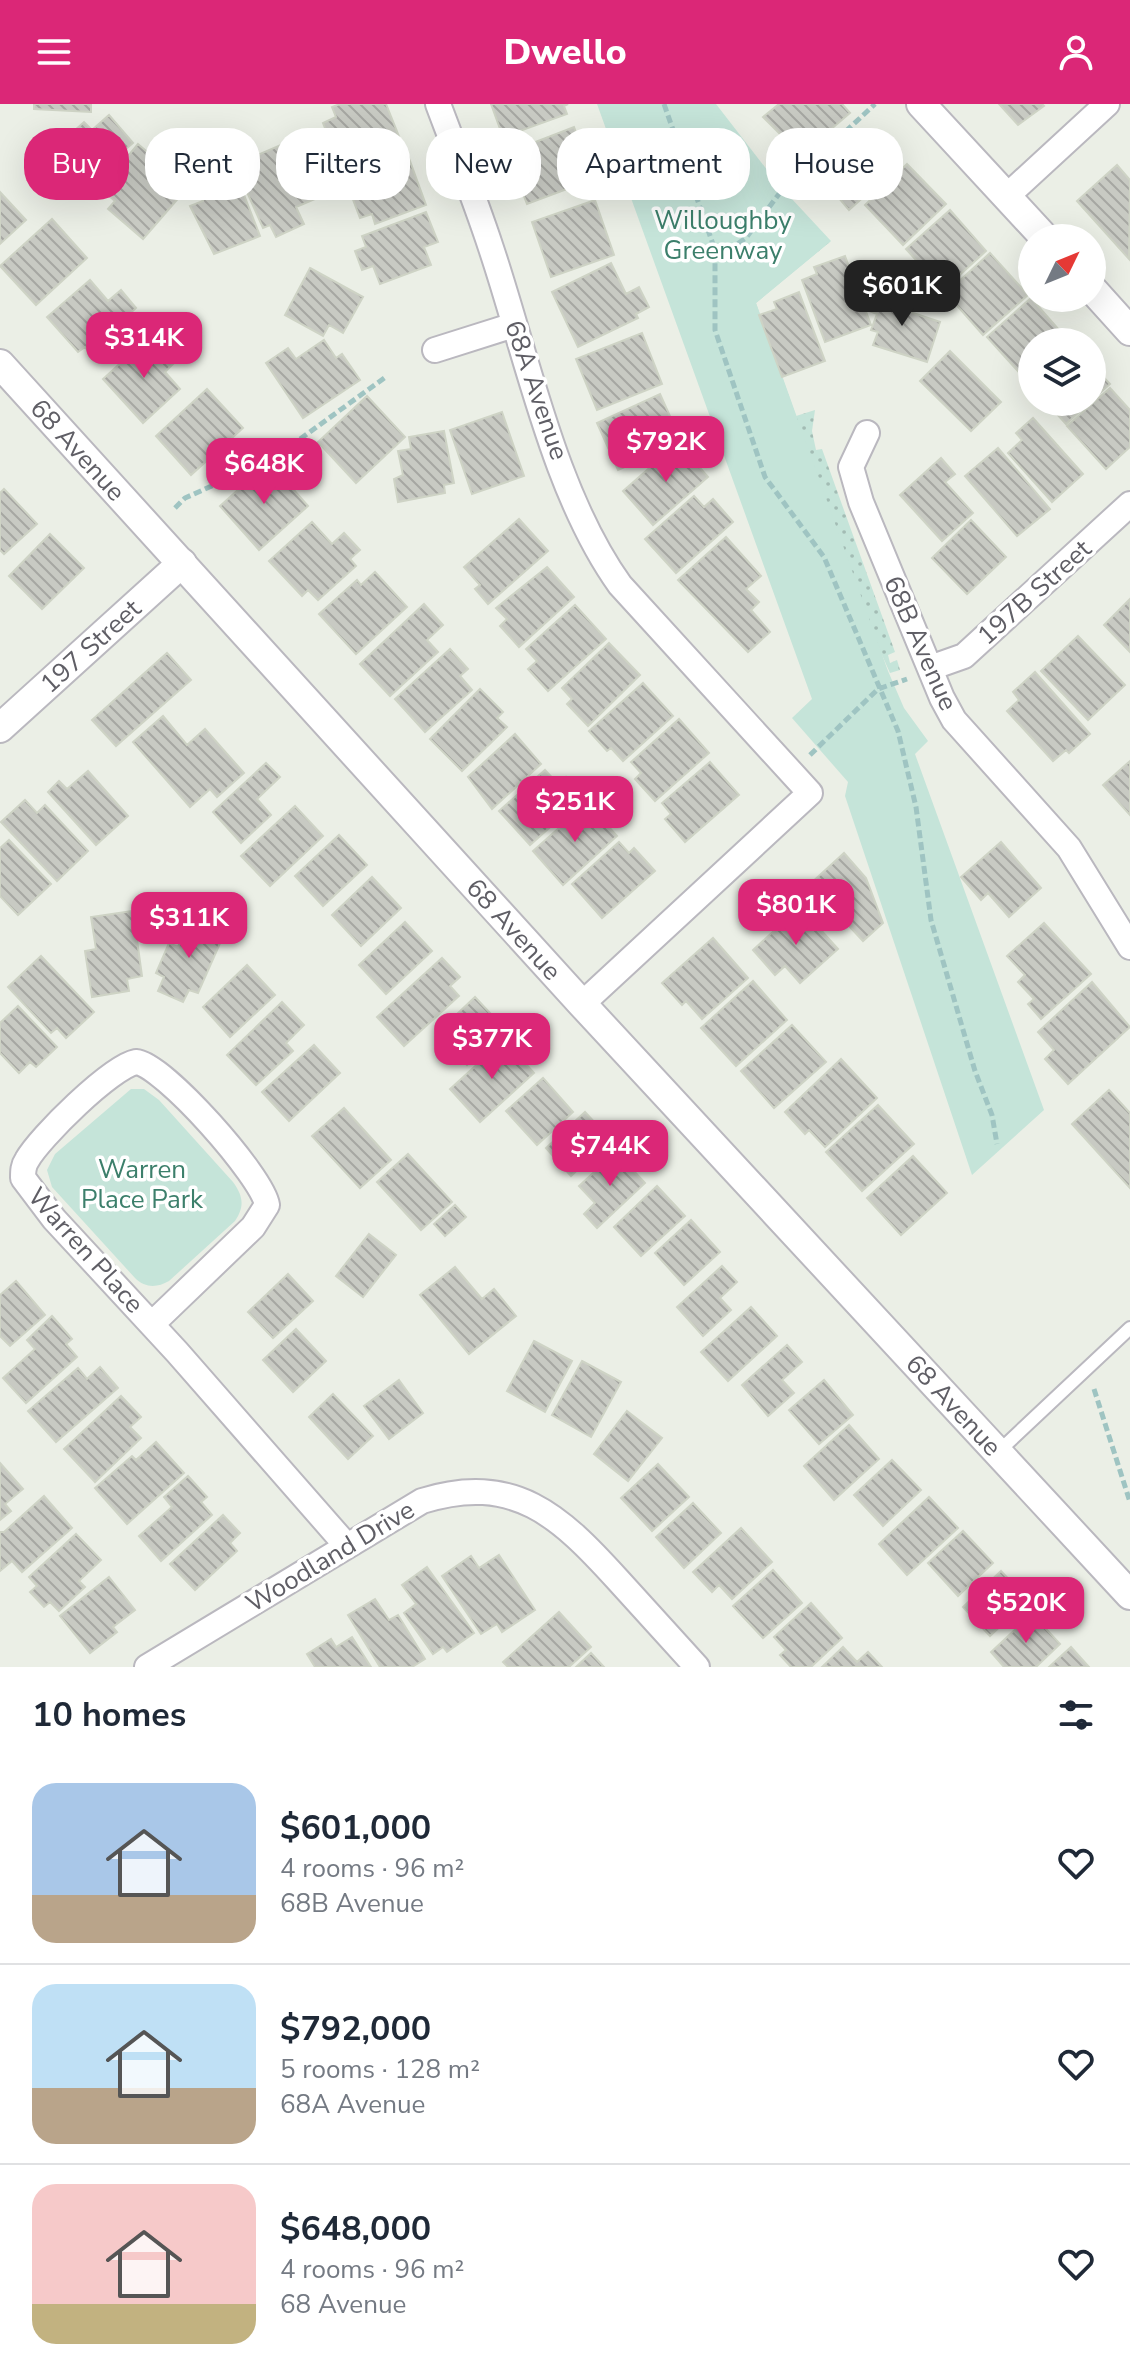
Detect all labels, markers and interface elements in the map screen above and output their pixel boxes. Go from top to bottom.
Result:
text: Dwello [503,28,627,77]
icon: menu [32,30,76,74]
icon: person [1054,30,1098,74]
chip: Buy [24,128,129,200]
chip: Rent [145,128,260,200]
chip: Filters [276,128,410,200]
chip: New [426,128,541,200]
chip: Apartment [557,128,750,200]
chip: House [766,128,903,200]
park label: Willoughby Greenway [654,203,792,268]
north arrow [1018,224,1106,312]
map controls [1018,224,1106,416]
pin: $601K [846,260,958,328]
text: $601K [862,268,942,303]
pin: $314K [88,312,200,380]
street label: 68A Avenue [496,316,577,465]
text: $314K [104,320,184,355]
button: layers [1018,328,1106,416]
street label: 68 Avenue [22,392,133,509]
pin: $792K [610,416,722,484]
text: $792K [626,424,706,459]
pin: $648K [208,438,320,506]
text: $648K [224,446,304,481]
street label: 197B Street [970,531,1099,653]
street label: 68B Avenue [875,570,966,716]
street label: 197 Street [33,591,149,701]
pin: $251K [519,776,631,844]
text: $251K [535,784,615,819]
street label: 68 Avenue [458,871,569,988]
pin: $801K [740,879,852,947]
text: $801K [756,887,836,922]
pin: $311K [133,892,245,960]
text: $311K [149,900,229,935]
pin: $377K [436,1013,548,1081]
text: $377K [452,1021,532,1056]
pin: $744K [554,1120,666,1188]
text: $744K [570,1128,650,1163]
park label: Warren Place Park [81,1152,204,1217]
street label: Warren Place [20,1180,152,1321]
street label: 68 Avenue [898,1347,1009,1464]
street label: Woodland Drive [239,1492,421,1621]
pin: $520K [970,1577,1082,1645]
text: $520K [986,1585,1066,1620]
text: 10 homes [32,1692,186,1738]
icon: filters [1054,1693,1098,1737]
text: $601,000 [280,1805,431,1851]
icon: home [96,1815,192,1911]
icon: heart [1054,1841,1098,1885]
text: 4 rooms · 96 m² [280,1851,464,1886]
text: 68B Avenue [280,1886,424,1921]
text: $792,000 [280,2006,431,2052]
icon: home [96,2016,192,2112]
icon: heart [1054,2042,1098,2086]
text: 5 rooms · 128 m² [280,2052,480,2087]
text: 68A Avenue [280,2087,425,2122]
text: $648,000 [280,2206,431,2252]
icon: home [96,2216,192,2312]
icon: heart [1054,2242,1098,2286]
text: 4 rooms · 96 m² [280,2252,464,2287]
text: 68 Avenue [280,2287,406,2322]

